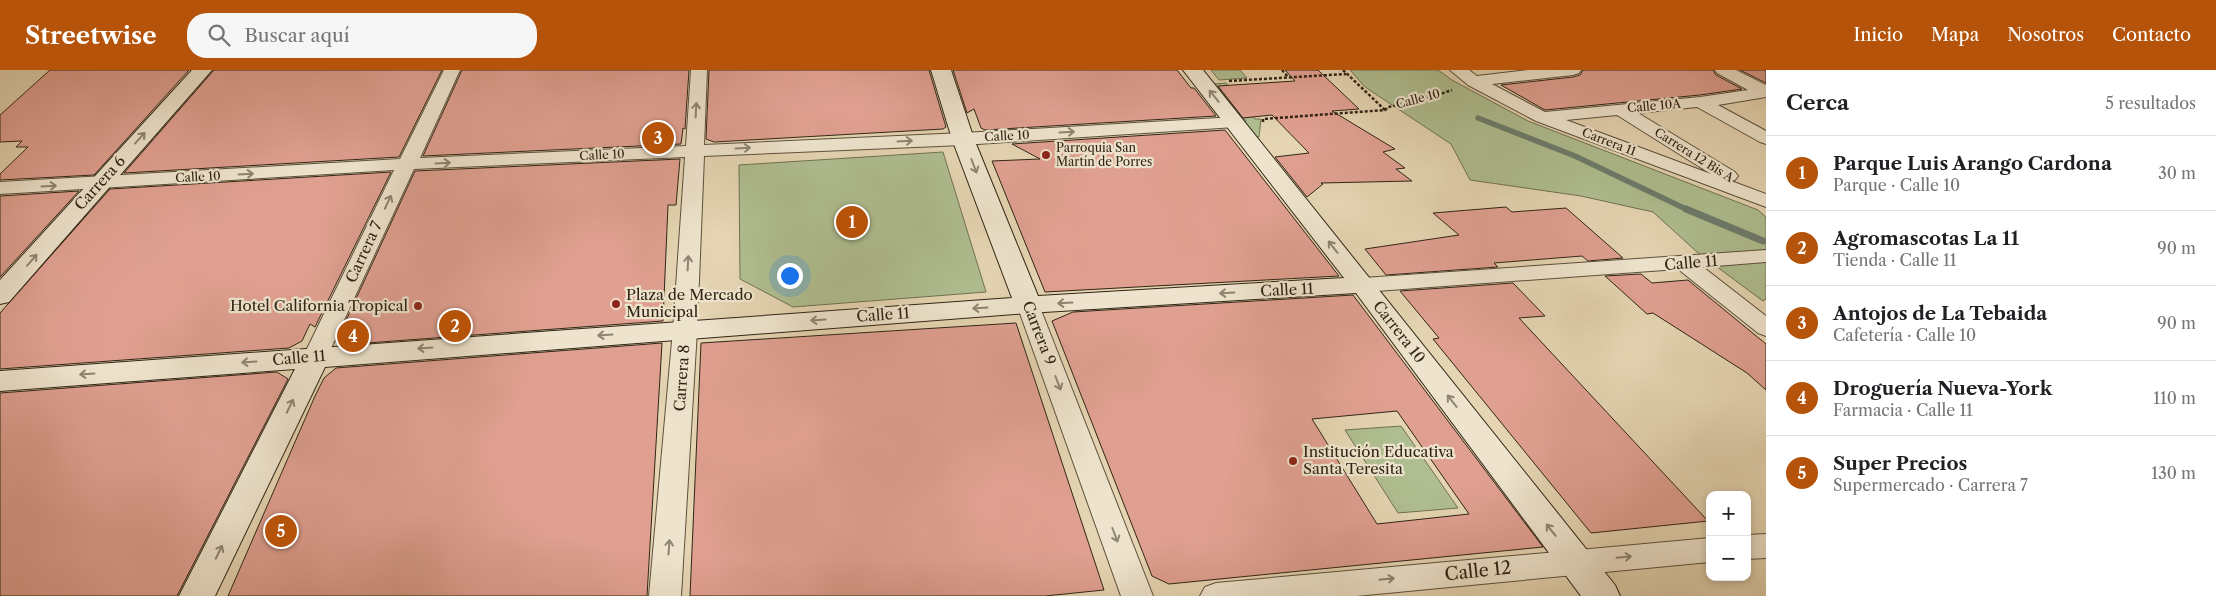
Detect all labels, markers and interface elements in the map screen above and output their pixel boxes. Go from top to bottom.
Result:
search box [187,13,537,58]
text: Streetwise [25,21,157,50]
icon: search [205,21,233,49]
text: Buscar aquí [245,24,350,47]
text: Inicio [1854,24,1903,46]
text: Mapa [1931,24,1979,46]
text: Nosotros [2007,24,2084,46]
text: Contacto [2112,24,2191,46]
street label: Calle 10 [1394,85,1442,112]
one-way arrow [1209,90,1220,103]
text: Cerca [1786,90,1849,115]
text: 5 resultados [2105,93,2196,113]
street label: Calle 10A [1626,96,1683,115]
one-way arrow [692,102,701,118]
pin: 3 [642,119,674,157]
street label: Carrera 11 [1580,124,1638,159]
street label: Carrera 12 Bis A [1652,124,1738,186]
street label: Calle 10 [984,127,1030,144]
one-way arrow [1059,128,1075,137]
one-way arrow [134,132,146,145]
one-way arrow [897,137,913,146]
place label: Parroquia San Martín de Porres [1056,140,1152,169]
one-way arrow [734,144,750,153]
street label: Calle 10 [579,146,625,163]
marker: Parroquia San Martín de Porres [1040,149,1052,161]
street label: Carrera 6 [70,151,129,214]
text: Parque Luis Arango Cardona [1833,152,2112,175]
one-way arrow [435,158,451,167]
one-way arrow [970,158,979,173]
text: 1 [1798,163,1806,183]
text: 30 m [2158,163,2196,183]
street label: Calle 10 [175,168,221,185]
one-way arrow [238,169,254,178]
text: Parque · Calle 10 [1833,175,1960,195]
one-way arrow [40,181,56,190]
one-way arrow [384,195,394,210]
pin: 1 [836,203,868,241]
street label: Carrera 7 [341,217,386,286]
text: Agromascotas La 11 [1833,227,2019,250]
text: 2 [1797,238,1807,258]
text: 90 m [2157,238,2196,258]
one-way arrow [1328,241,1339,254]
text: Tienda · Calle 11 [1833,250,1957,270]
street label: Calle 11 [1664,251,1719,274]
one-way arrow [26,253,38,266]
one-way arrow [684,256,693,272]
your location [777,263,803,289]
street label: Calle 11 [1260,279,1315,300]
place label: Plaza de Mercado Municipal [626,285,753,321]
one-way arrow [1220,289,1236,298]
place label: Hotel California Tropical [230,296,409,315]
street label: Carrera 10 [1369,297,1430,367]
marker: Plaza de Mercado Municipal [610,298,622,310]
street label: Carrera 9 [1019,298,1060,368]
one-way arrow [1057,298,1073,307]
marker: Hotel California Tropical [412,300,424,312]
text: Antojos de La Tebaida [1833,302,2047,325]
street label: Calle 11 [856,303,911,326]
one-way arrow [972,304,988,313]
pin: 2 [439,307,471,345]
text: 3 [1797,313,1807,333]
text: 90 m [2157,313,2196,333]
one-way arrow [810,315,826,325]
pin: 4 [337,317,369,355]
text: Cafetería · Calle 10 [1833,325,1976,345]
one-way arrow [597,331,613,340]
one-way arrow [418,344,434,353]
street label: Carrera 8 [670,344,693,412]
street label: Calle 11 [272,346,327,369]
one-way arrow [241,357,257,366]
one-way arrow [79,370,95,379]
one-way arrow [1054,375,1063,390]
text: Droguería Nueva-York [1833,377,2052,400]
text: 4 [1797,388,1807,408]
text: 110 m [2153,388,2196,408]
one-way arrow [1447,394,1457,408]
one-way arrow [286,399,296,414]
text: Farmacia · Calle 11 [1833,400,1973,420]
place label: Institución Educativa Santa Teresita [1303,442,1454,478]
text: Super Precios [1833,452,1967,475]
marker: Institución Educativa Santa Teresita [1287,455,1299,467]
text: 5 [1798,463,1806,483]
text: 130 m [2151,463,2196,483]
text: Supermercado · Carrera 7 [1833,475,2028,495]
map controls [1706,491,1751,581]
button: + [1706,491,1751,536]
pin: 5 [265,512,297,550]
one-way arrow [1546,523,1556,537]
one-way arrow [1111,527,1120,543]
button: − [1706,536,1751,581]
one-way arrow [664,540,674,556]
one-way arrow [215,545,224,560]
one-way arrow [1615,553,1631,562]
street label: Calle 12 [1444,557,1512,585]
one-way arrow [1378,575,1394,584]

